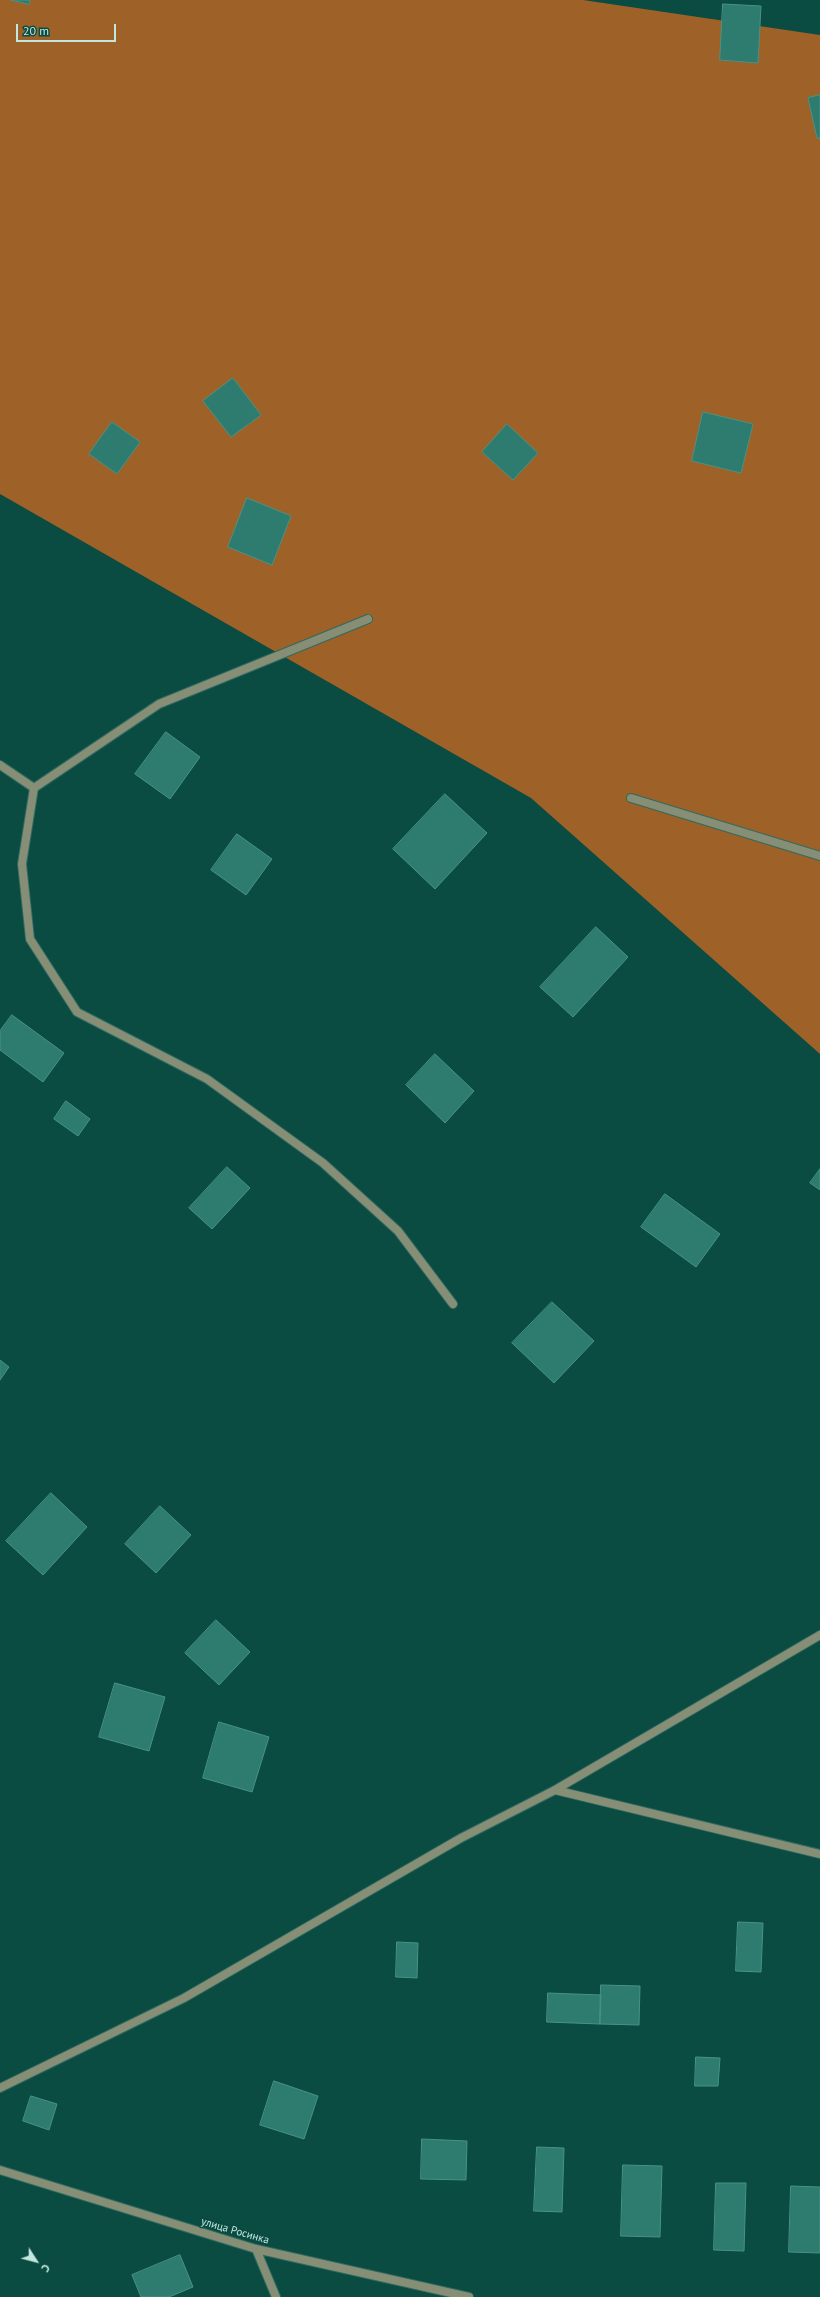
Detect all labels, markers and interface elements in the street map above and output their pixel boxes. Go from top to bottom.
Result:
scale bar [18,16,118,42]
text: 20 m [23,23,49,38]
street label: улица Росинка [199,2215,271,2247]
north arrow [16,2241,56,2281]
text: С [38,2261,53,2275]

